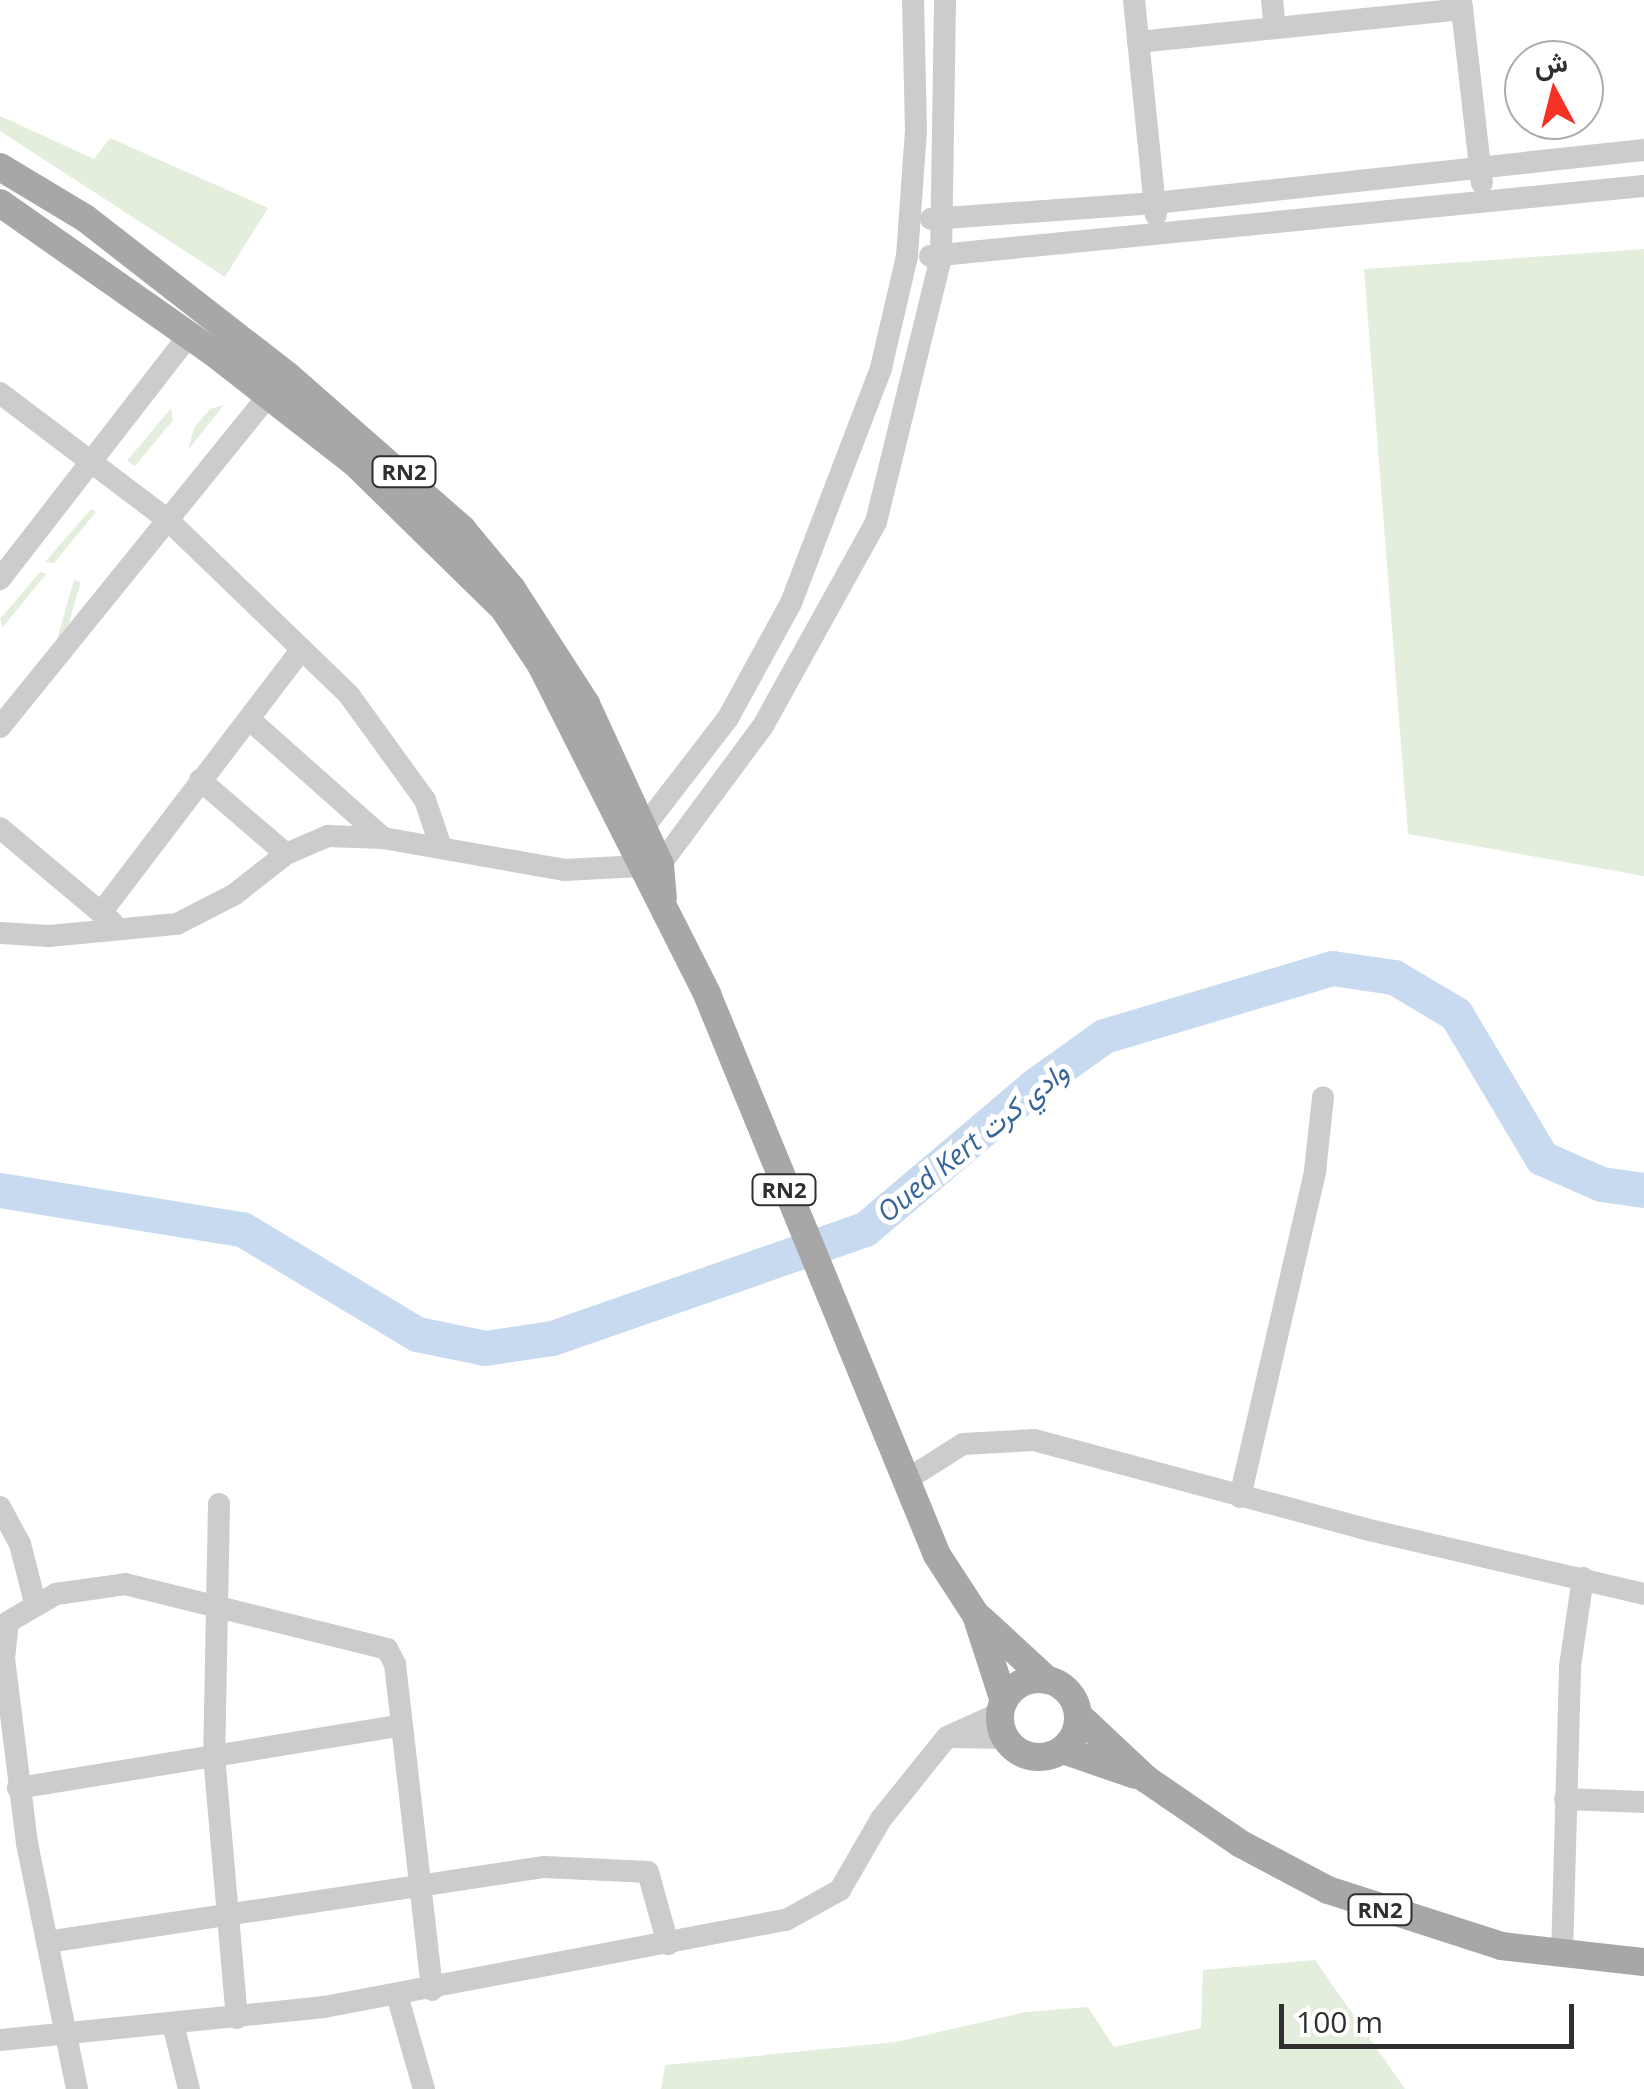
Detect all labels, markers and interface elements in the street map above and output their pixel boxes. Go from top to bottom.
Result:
north arrow [1504,40,1604,140]
text: ش [1532,41,1570,83]
road number: RN2 [372,455,436,489]
water label: Oued Kert وادي كرت [870,1054,1074,1228]
road number: RN2 [752,1173,816,1207]
road number: RN2 [1348,1893,1412,1927]
scale bar [1284,1984,1579,2046]
text: 100 m [1296,2001,1383,2042]

